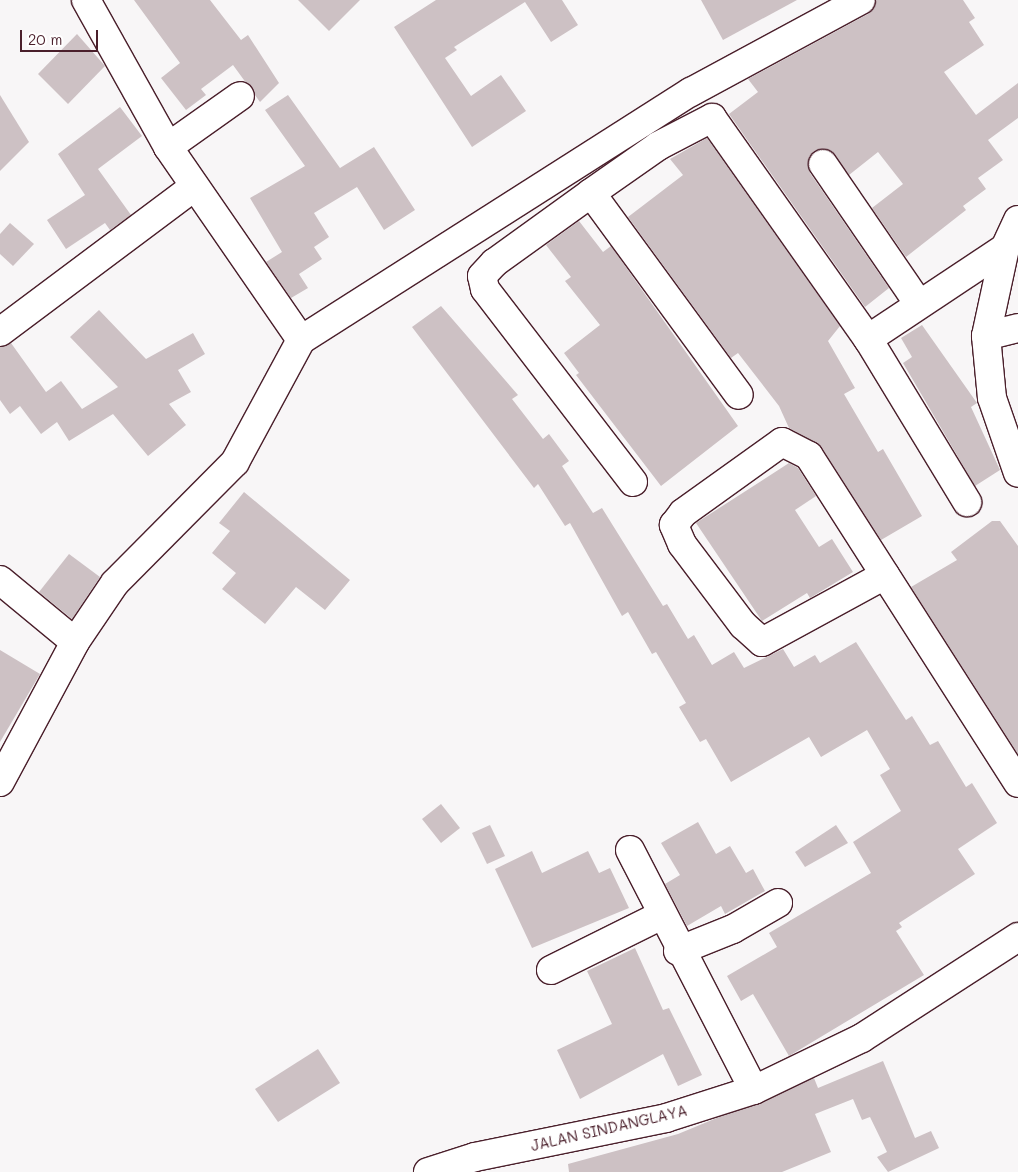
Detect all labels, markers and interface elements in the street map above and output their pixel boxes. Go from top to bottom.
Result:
scale bar [22,20,100,52]
text: 20 m [28,29,62,49]
street label: JALAN SINDANGLAYA [529,1101,689,1155]

